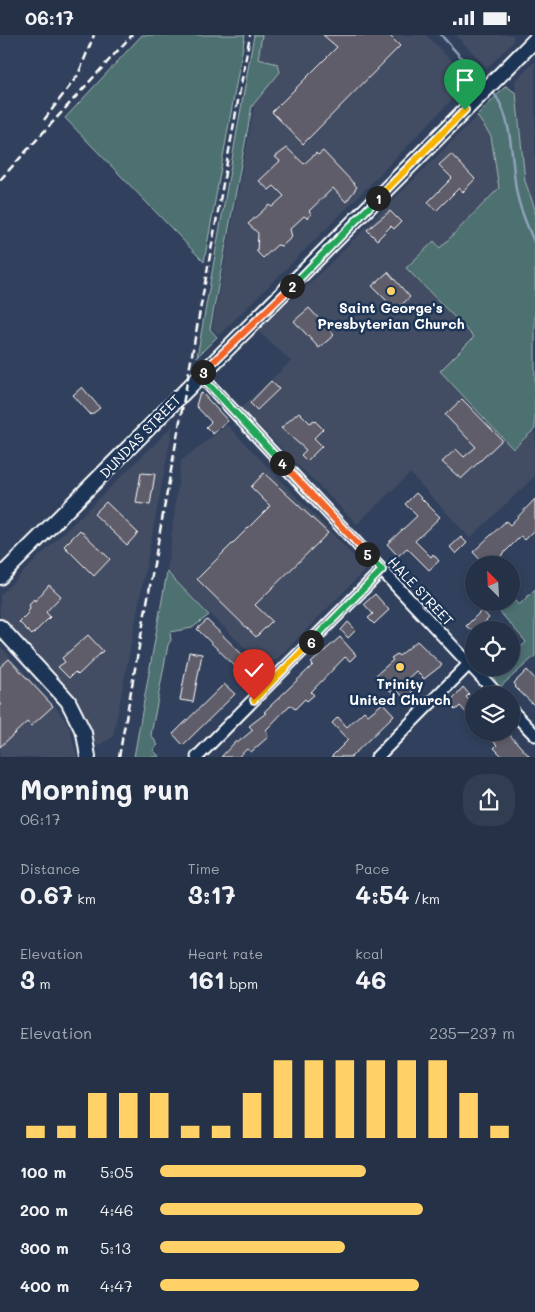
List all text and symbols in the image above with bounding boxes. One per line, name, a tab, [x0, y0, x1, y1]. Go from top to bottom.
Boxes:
text: 06:17	[25, 5, 74, 30]
pin	[444, 59, 486, 110]
icon: arrive	[451, 66, 479, 94]
pin: 1	[366, 185, 390, 211]
text: 1	[375, 189, 382, 208]
pin: 2	[280, 273, 304, 299]
text: 2	[289, 277, 296, 296]
marker: Saint George's Presbyterian Church	[385, 285, 397, 297]
place label: Saint George's Presbyterian Church	[317, 298, 465, 333]
pin: 3	[190, 359, 216, 385]
text: 3	[199, 363, 208, 382]
street label: DUNDAS STREET	[95, 390, 185, 482]
pin: 4	[270, 451, 294, 475]
text: 4	[278, 454, 287, 473]
pin: 5	[354, 541, 380, 567]
text: 5	[363, 545, 372, 564]
street label: HALE STREET	[384, 552, 458, 630]
north arrow	[465, 556, 520, 611]
map controls	[465, 556, 520, 741]
button: locate	[465, 621, 520, 676]
pin: 6	[298, 629, 324, 655]
text: 6	[307, 633, 316, 652]
pin	[233, 649, 275, 700]
icon: check	[240, 656, 268, 684]
marker: Trinity United Church	[394, 661, 406, 673]
place label: Trinity United Church	[349, 674, 451, 709]
button: layers	[465, 686, 520, 741]
text: Morning run	[20, 771, 189, 807]
button: share	[463, 774, 515, 826]
text: 06:17	[20, 808, 61, 829]
text: Distance	[20, 859, 80, 878]
text: Time	[188, 859, 220, 878]
text: Pace	[355, 859, 390, 878]
text: 0.67	[20, 878, 73, 910]
text: 3:17	[188, 878, 236, 910]
text: 4:54	[355, 878, 410, 910]
text: km	[73, 889, 96, 908]
text: /km	[410, 889, 440, 908]
text: Elevation	[20, 944, 83, 963]
text: Heart rate	[188, 944, 263, 963]
text: kcal	[355, 944, 383, 963]
text: 3	[20, 963, 35, 995]
text: 161	[188, 963, 225, 995]
text: 46	[355, 963, 386, 995]
text: m	[35, 974, 51, 993]
text: bpm	[225, 974, 258, 993]
text: Elevation	[20, 1022, 92, 1043]
text: 235–237 m	[429, 1022, 515, 1043]
text: 100 m	[20, 1161, 66, 1182]
text: 5:05	[100, 1161, 134, 1182]
text: 200 m	[20, 1199, 68, 1220]
text: 4:46	[100, 1199, 133, 1220]
text: 300 m	[20, 1237, 69, 1258]
text: 5:13	[100, 1237, 131, 1258]
text: 400 m	[20, 1275, 69, 1296]
text: 4:47	[100, 1275, 133, 1296]

